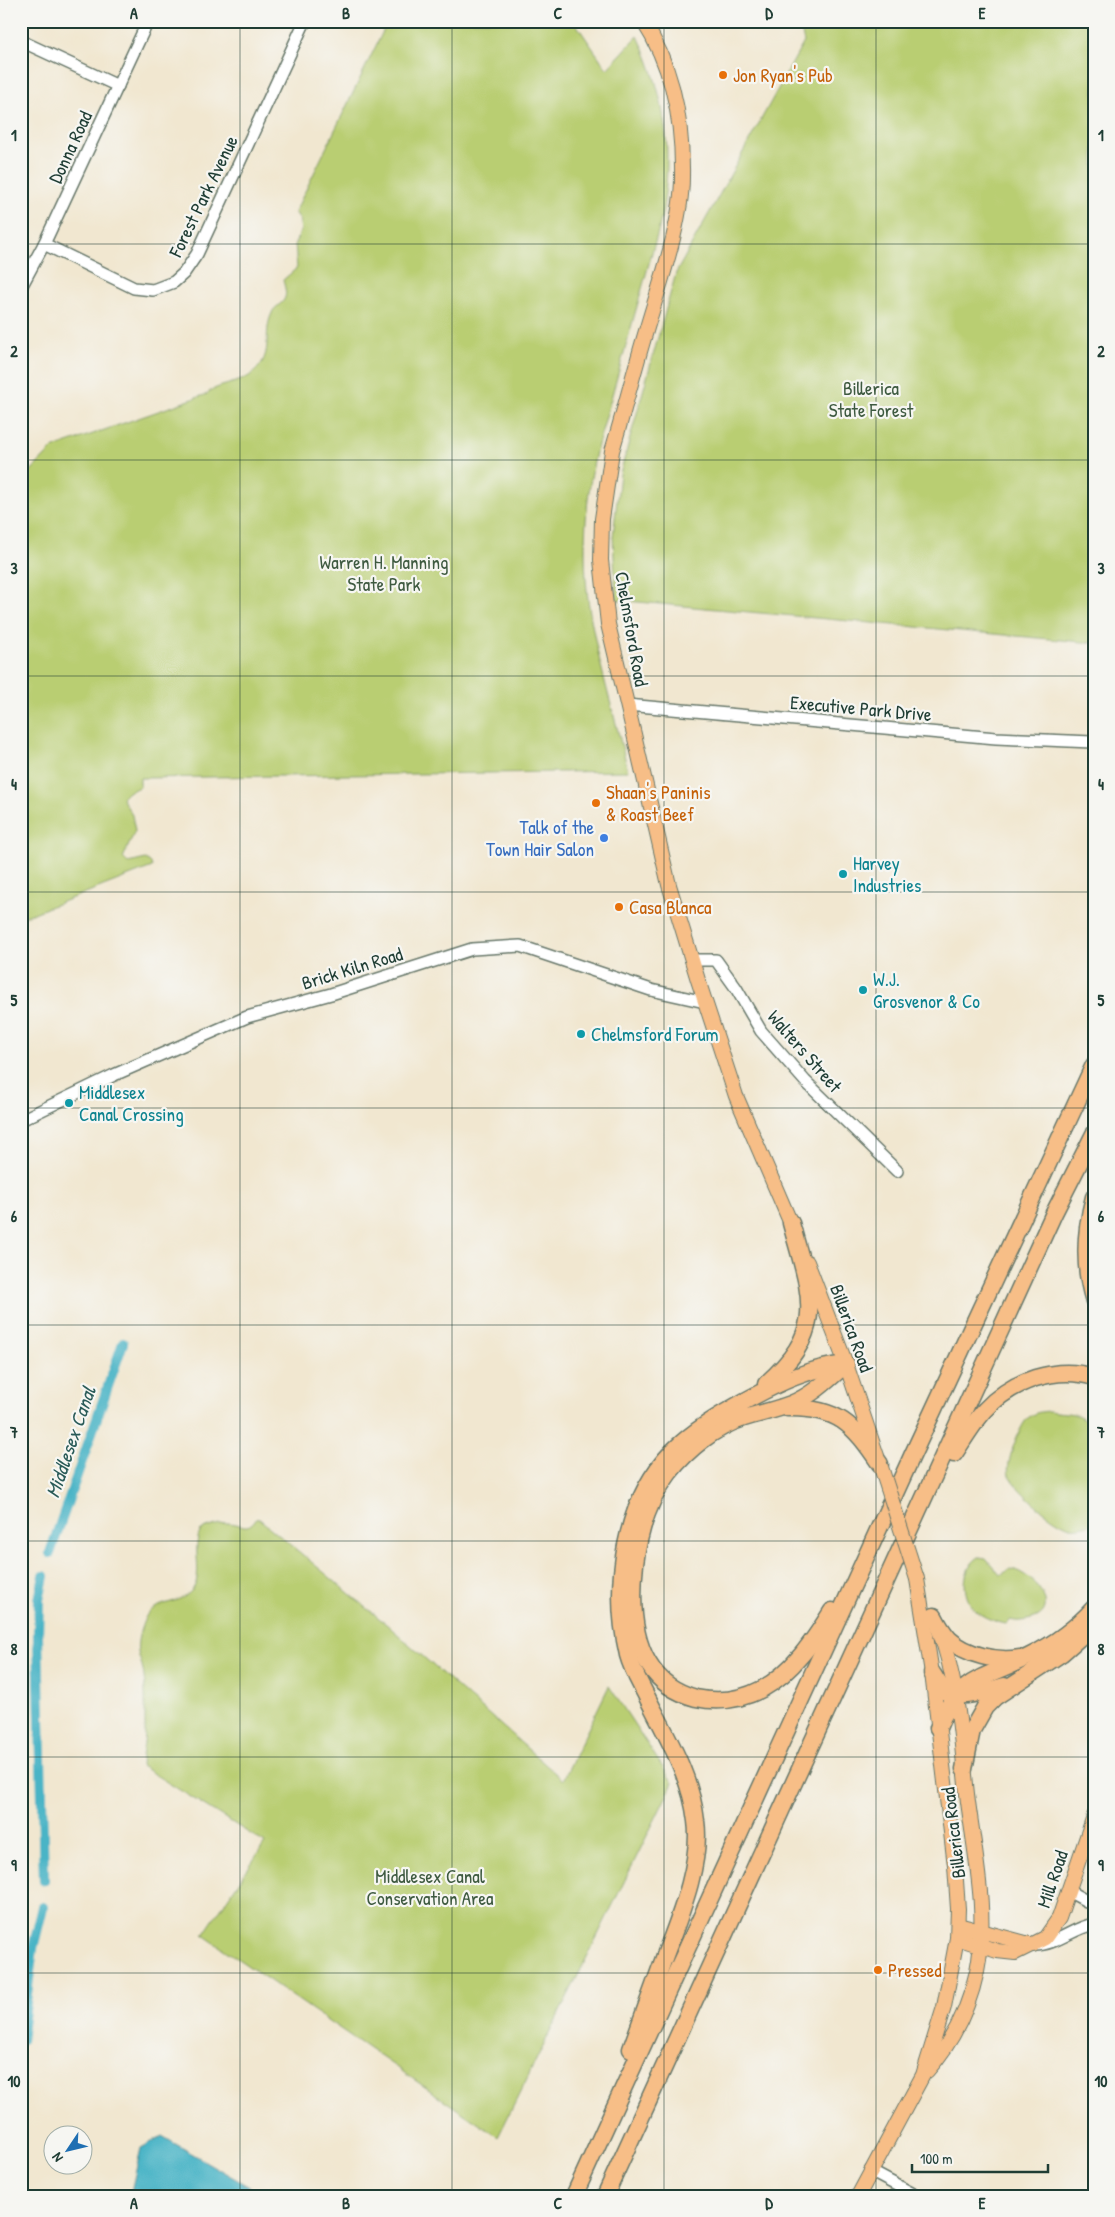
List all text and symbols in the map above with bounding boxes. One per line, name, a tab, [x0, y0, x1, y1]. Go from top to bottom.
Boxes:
text: A	[130, 2, 138, 24]
text: B	[342, 2, 350, 24]
text: C	[554, 2, 563, 24]
text: D	[765, 2, 773, 24]
text: E	[978, 2, 986, 24]
place label: Jon Ryan's Pub	[733, 62, 833, 88]
marker: Jon Ryan's Pub	[717, 69, 729, 81]
street label: Donna Road	[42, 106, 98, 187]
text: 1	[11, 124, 17, 146]
text: 1	[1098, 124, 1104, 146]
street label: Forest Park Avenue	[162, 130, 244, 262]
text: 2	[10, 340, 18, 362]
text: 2	[1097, 340, 1105, 362]
park label: Billerica State Forest	[829, 375, 914, 423]
park label: Warren H. Manning State Park	[320, 549, 448, 597]
text: 3	[10, 557, 18, 579]
text: 3	[1097, 557, 1105, 579]
street label: Chelmsford Road	[609, 570, 655, 689]
street label: Executive Park Drive	[789, 689, 933, 727]
text: 4	[11, 773, 17, 795]
text: 4	[1098, 773, 1104, 795]
place label: Shaan's Paninis & Roast Beef	[606, 779, 711, 827]
marker: Shaan's Paninis & Roast Beef	[590, 797, 602, 809]
place label: Talk of the Town Hair Salon	[486, 814, 594, 862]
marker: Talk of the Town Hair Salon	[598, 832, 610, 844]
place label: Harvey Industries	[853, 850, 921, 898]
marker: Harvey Industries	[837, 868, 849, 880]
place label: Casa Blanca	[629, 894, 712, 920]
marker: Casa Blanca	[613, 901, 625, 913]
street label: Brick Kiln Road	[298, 940, 406, 996]
place label: W.J. Grosvenor & Co	[873, 966, 980, 1014]
marker: W.J. Grosvenor & Co	[857, 984, 869, 996]
text: 5	[11, 989, 18, 1011]
text: 5	[1098, 989, 1105, 1011]
street label: Walters Street	[762, 1004, 848, 1098]
place label: Chelmsford Forum	[591, 1021, 719, 1047]
marker: Chelmsford Forum	[575, 1028, 587, 1040]
place label: Middlesex Canal Crossing	[79, 1079, 184, 1127]
marker: Middlesex Canal Crossing	[63, 1097, 75, 1109]
text: 6	[11, 1205, 18, 1227]
text: 6	[1098, 1205, 1105, 1227]
street label: Billerica Road	[824, 1281, 880, 1376]
water label: Middlesex Canal	[38, 1381, 102, 1501]
text: 7	[9, 1421, 18, 1443]
text: 7	[1096, 1421, 1105, 1443]
text: 8	[11, 1638, 18, 1660]
text: 8	[1098, 1638, 1105, 1660]
street label: Billerica Road	[934, 1785, 971, 1880]
street label: Mill Road	[1030, 1846, 1074, 1911]
text: 9	[11, 1854, 17, 1876]
text: 9	[1098, 1854, 1104, 1876]
park label: Middlesex Canal Conservation Area	[367, 1863, 494, 1911]
place label: Pressed	[888, 1957, 942, 1983]
marker: Pressed	[872, 1964, 884, 1976]
text: 10	[8, 2070, 20, 2092]
text: 10	[1095, 2070, 1107, 2092]
north arrow	[42, 2124, 92, 2174]
scale bar	[912, 2142, 1049, 2174]
text: 100 m	[920, 2148, 953, 2169]
text: N	[47, 2149, 67, 2166]
text: A	[130, 2192, 138, 2214]
text: B	[342, 2192, 350, 2214]
text: C	[554, 2192, 563, 2214]
text: D	[765, 2192, 773, 2214]
text: E	[978, 2192, 986, 2214]

